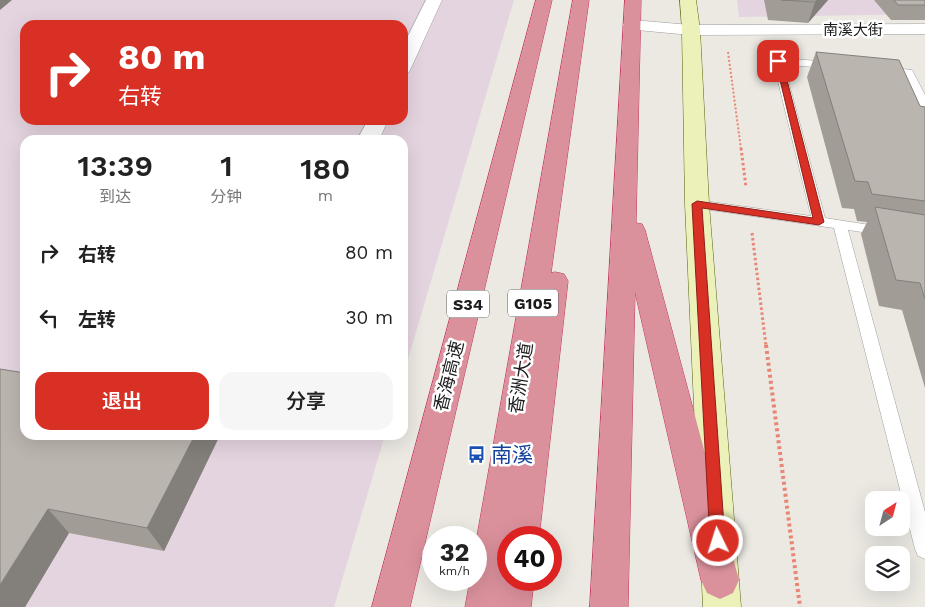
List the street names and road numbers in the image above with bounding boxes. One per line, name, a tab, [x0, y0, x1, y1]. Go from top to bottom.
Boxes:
street label: 南溪大街	[823, 21, 883, 39]
road number: S34	[447, 290, 489, 318]
road number: G105	[508, 290, 558, 316]
street label: 香海高速	[430, 338, 467, 413]
street label: 香洲大道	[505, 341, 537, 415]

